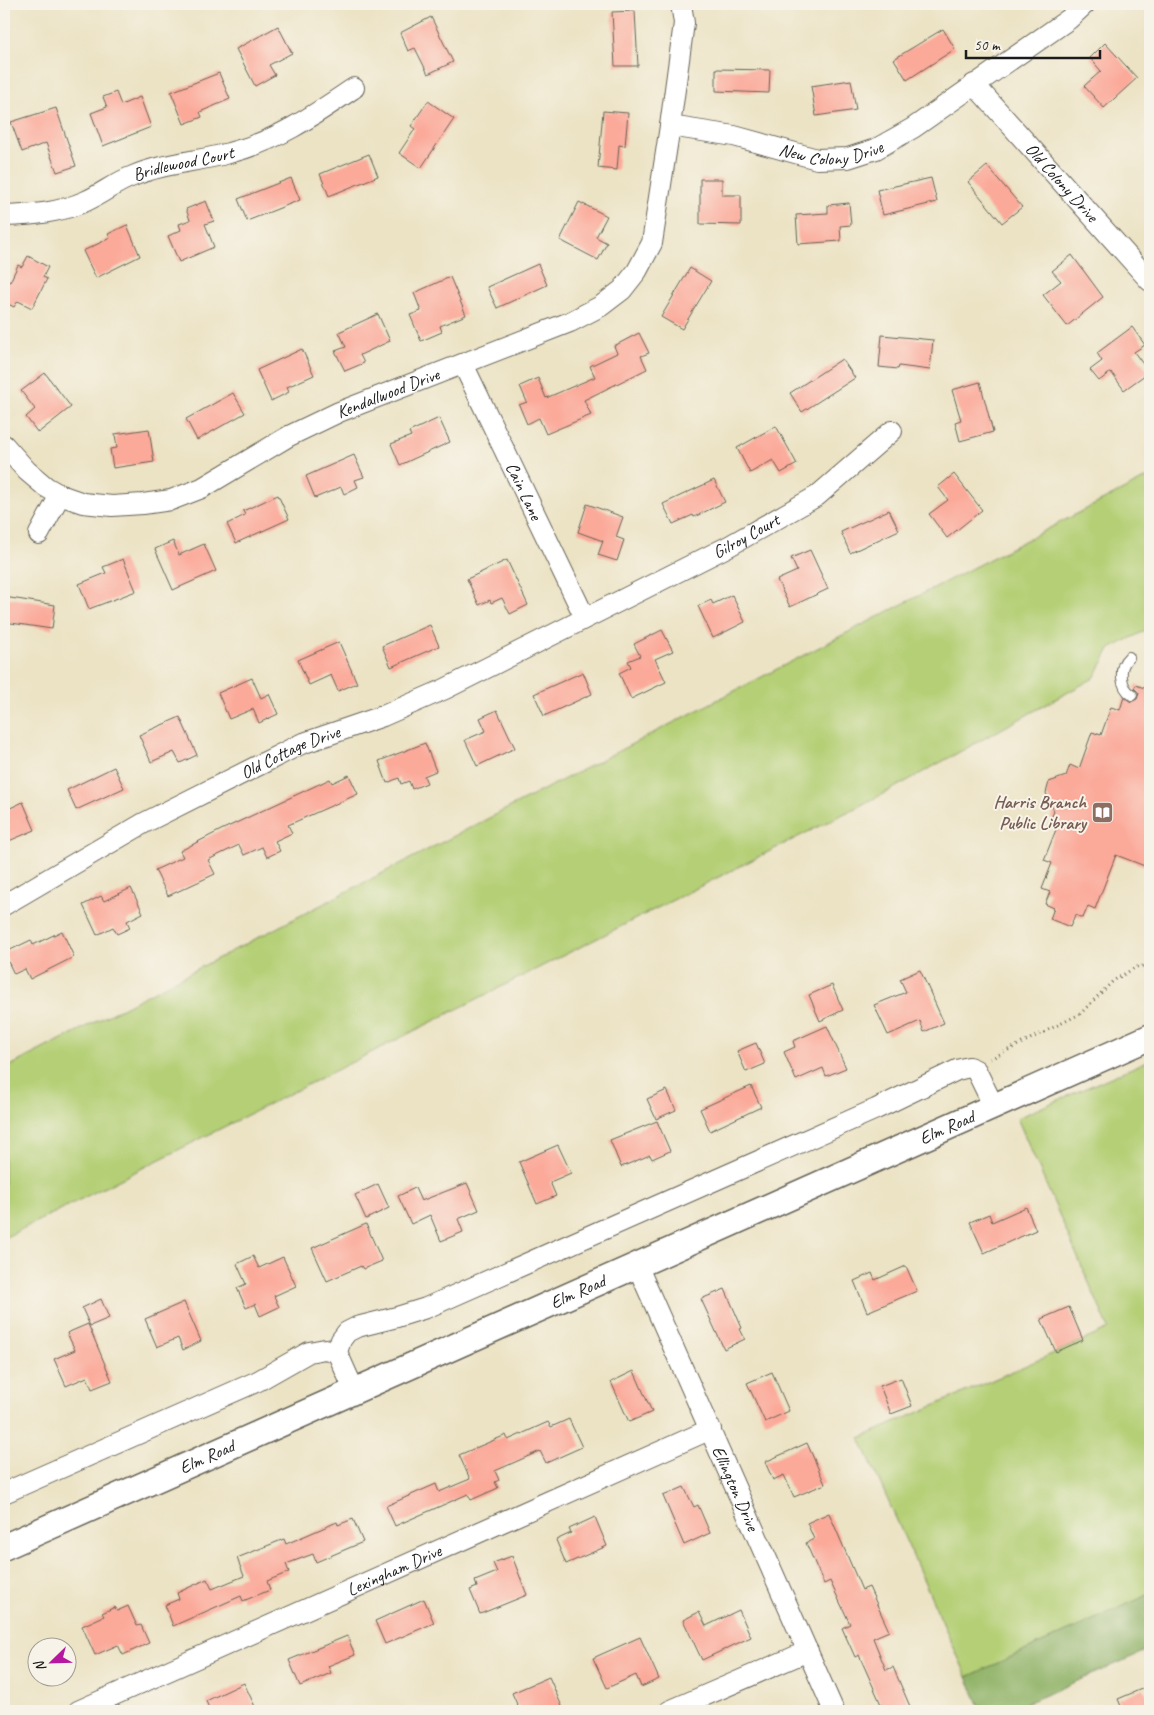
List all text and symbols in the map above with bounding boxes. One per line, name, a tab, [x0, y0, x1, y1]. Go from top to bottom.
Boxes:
scale bar	[966, 28, 1100, 60]
text: 50 m	[974, 36, 1001, 55]
street label: New Colony Drive	[777, 136, 888, 170]
street label: Old Colony Drive	[1021, 138, 1104, 227]
street label: Bridlewood Court	[129, 141, 238, 186]
street label: Kendallwood Drive	[333, 363, 443, 423]
street label: Cain Lane	[501, 459, 548, 524]
street label: Gilroy Court	[709, 508, 785, 563]
street label: Old Cottage Drive	[237, 720, 344, 784]
place label: Harris Branch Public Library	[993, 791, 1088, 834]
library icon: Harris Branch Public Library	[1090, 800, 1114, 824]
street label: Elm Road	[916, 1104, 981, 1149]
street label: Elm Road	[547, 1269, 611, 1314]
street label: Elm Road	[176, 1434, 241, 1479]
street label: Ellington Drive	[707, 1442, 764, 1535]
street label: Lexingham Drive	[343, 1539, 446, 1601]
north arrow	[28, 1638, 78, 1688]
text: N	[30, 1657, 50, 1674]

